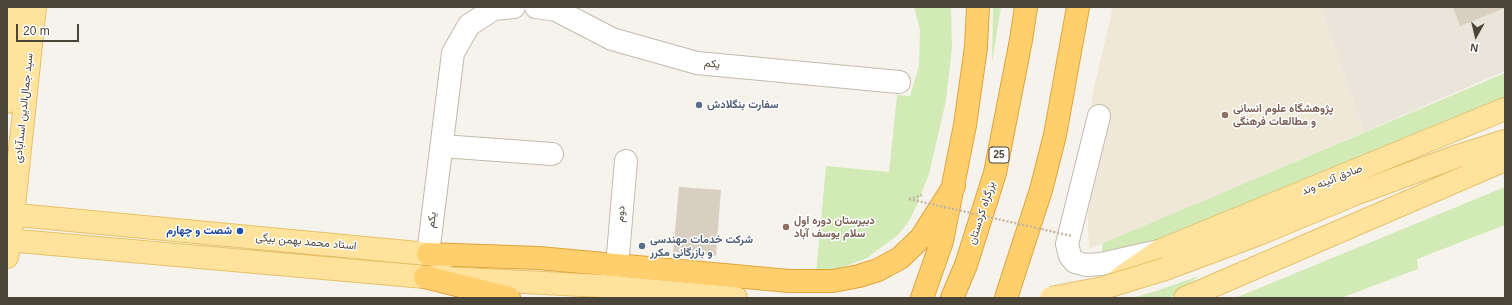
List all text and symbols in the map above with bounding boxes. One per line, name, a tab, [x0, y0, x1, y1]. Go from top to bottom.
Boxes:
scale bar	[18, 16, 81, 42]
north arrow	[1456, 16, 1496, 56]
text: 20 m	[23, 24, 50, 38]
text: N	[1470, 41, 1479, 54]
street label: سید جمال‌الدین اسدآبادی	[12, 52, 36, 164]
street label: یکم	[703, 57, 721, 71]
place label: سفارت بنگلادش	[707, 98, 778, 112]
marker: سفارت بنگلادش	[694, 100, 704, 110]
place label: پژوهشگاه علوم انسانی و مطالعات فرهنگی	[1233, 102, 1333, 128]
marker: پژوهشگاه علوم انسانی و مطالعات فرهنگی	[1220, 110, 1230, 120]
road number: 25	[989, 147, 1009, 163]
street label: صادق آئینه وند	[1300, 162, 1364, 198]
street label: بزرگراه کردستان	[966, 180, 998, 246]
street label: دوم	[614, 205, 628, 223]
street label: یکم	[424, 211, 440, 229]
place label: دبیرستان دوره اول سلام یوسف آباد	[794, 214, 875, 240]
marker: دبیرستان دوره اول سلام یوسف آباد	[781, 222, 791, 232]
place label: شصت و چهارم	[166, 224, 232, 238]
marker: شصت و چهارم	[235, 226, 245, 236]
street label: استاد محمد بهمن بیگی	[255, 231, 357, 253]
place label: شرکت خدمات مهندسی و بازرگانی مکرر	[650, 233, 753, 259]
marker: شرکت خدمات مهندسی و بازرگانی مکرر	[637, 241, 647, 251]

